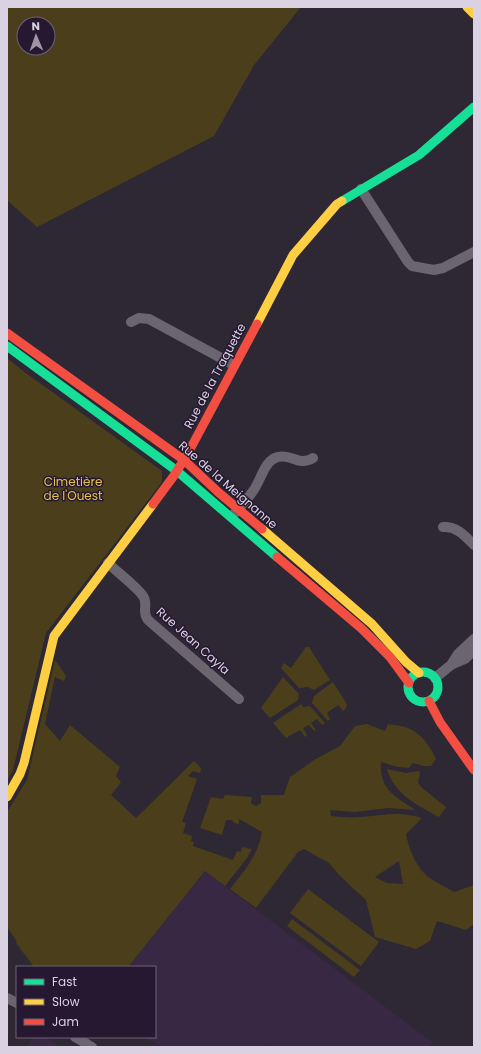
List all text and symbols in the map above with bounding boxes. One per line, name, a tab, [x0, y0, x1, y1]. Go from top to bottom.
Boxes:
north arrow	[16, 16, 56, 56]
text: N	[31, 18, 40, 34]
street label: Rue de la Traquette	[180, 320, 250, 431]
street label: Rue de la Meignanne	[175, 437, 281, 532]
park label: Cimetière de l'Ouest	[44, 473, 102, 504]
street label: Rue Jean Cayla	[153, 603, 234, 678]
legend	[16, 966, 156, 1038]
text: Fast	[52, 973, 77, 990]
text: Slow	[52, 993, 80, 1010]
text: Jam	[52, 1013, 79, 1030]

